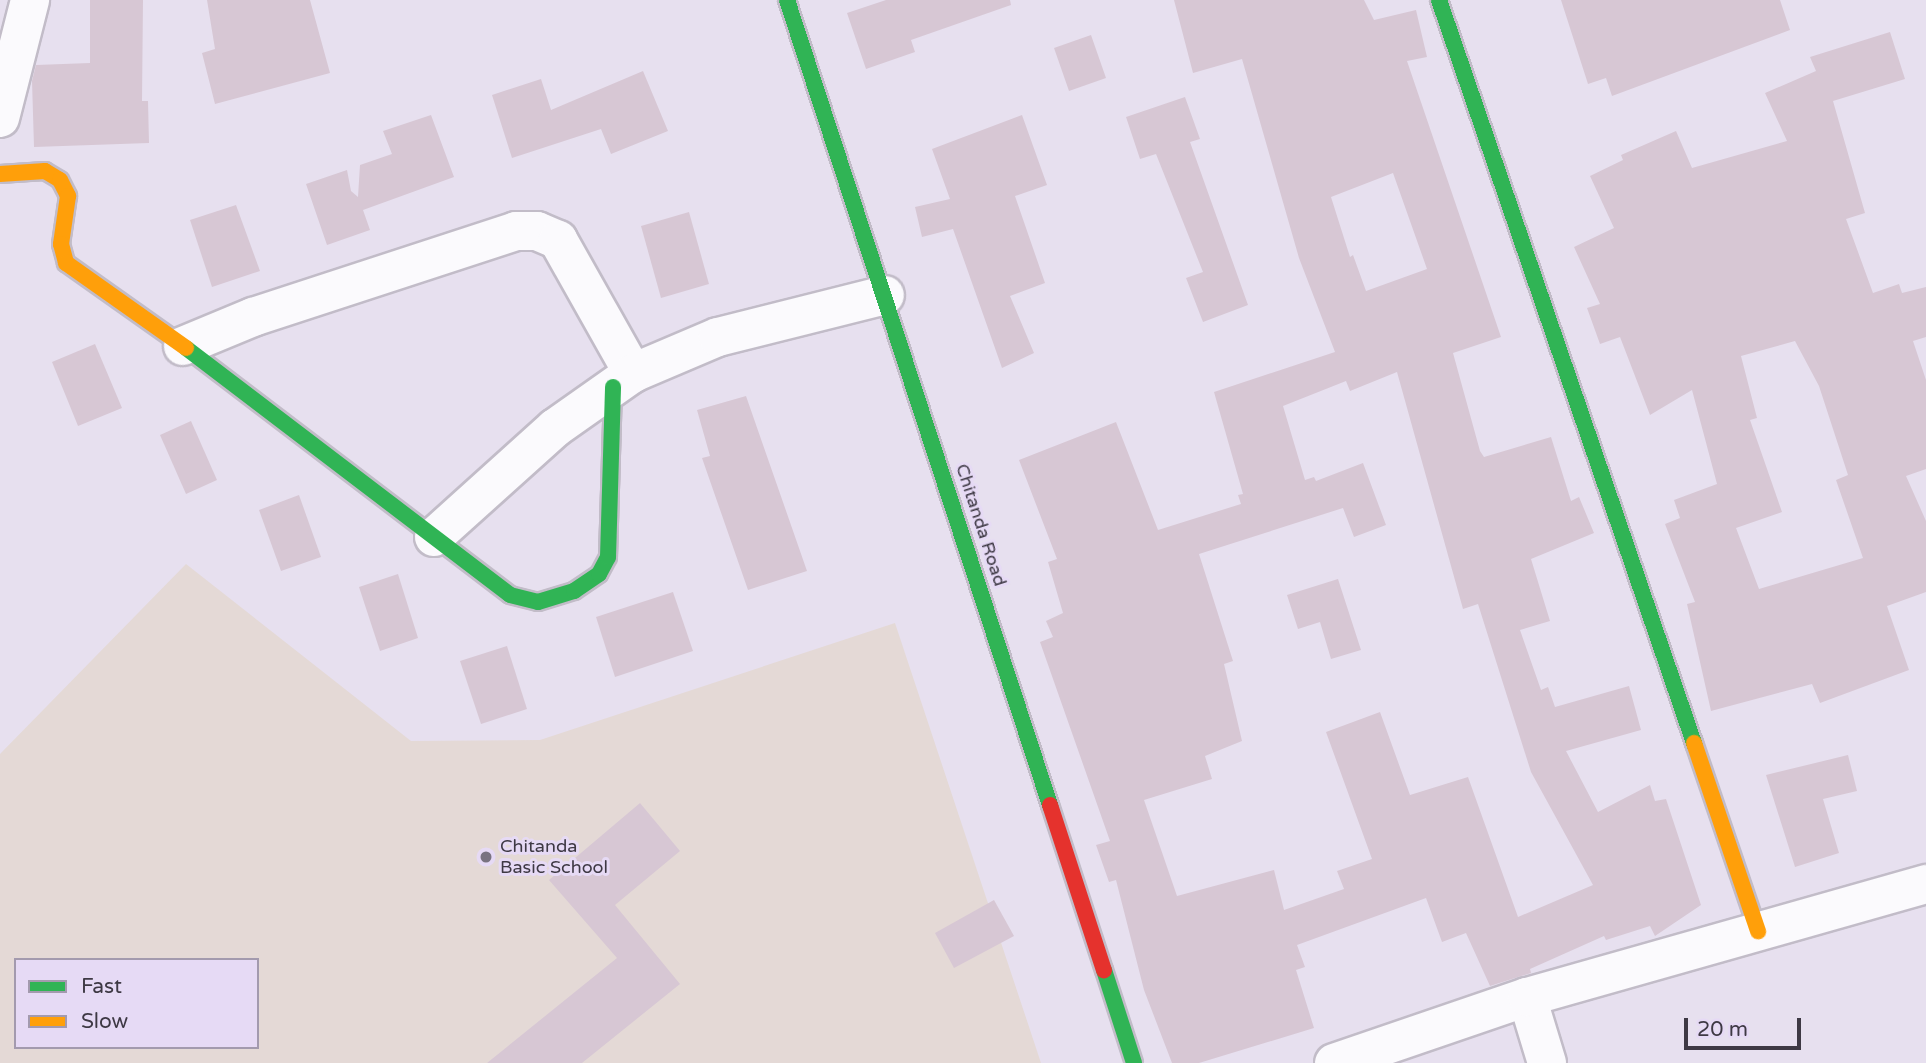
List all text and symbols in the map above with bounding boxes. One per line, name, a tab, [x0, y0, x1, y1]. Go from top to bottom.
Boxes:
street label: Chitanda Road	[951, 461, 1011, 589]
place label: Chitanda Basic School	[500, 836, 608, 878]
marker: Chitanda Basic School	[478, 849, 494, 865]
legend	[14, 958, 259, 1049]
text: Fast	[81, 974, 122, 999]
scale bar	[1688, 1004, 1805, 1048]
text: Slow	[81, 1009, 128, 1034]
text: 20 m	[1697, 1017, 1748, 1042]

